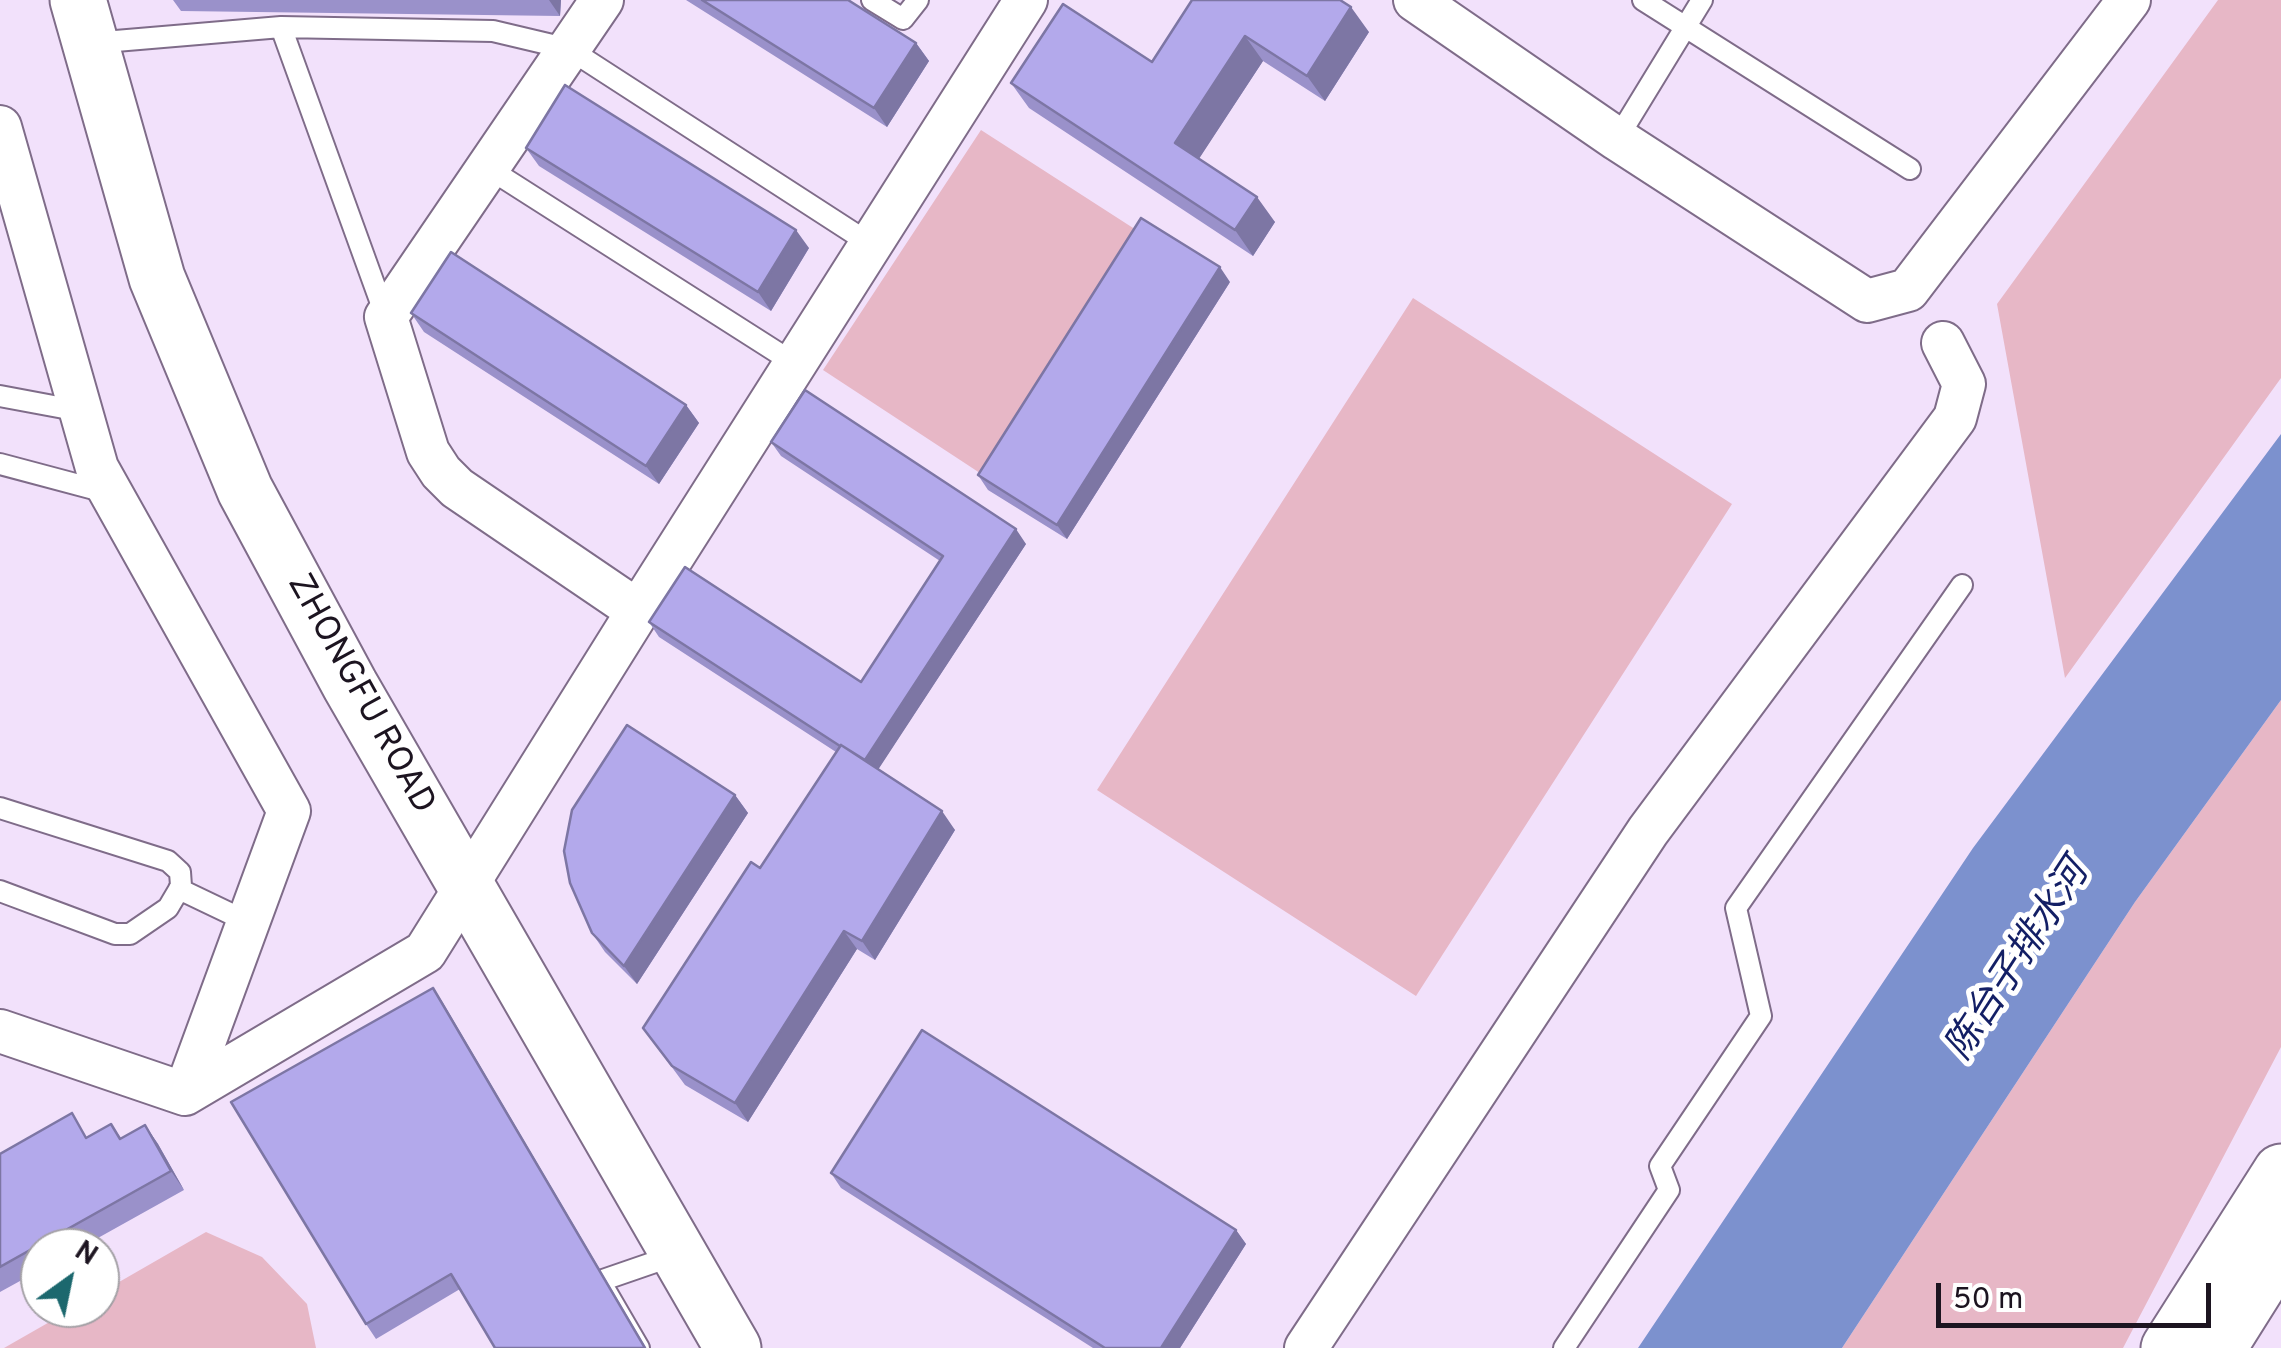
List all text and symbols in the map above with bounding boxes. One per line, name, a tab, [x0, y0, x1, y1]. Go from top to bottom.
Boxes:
street label: ZHONGFU ROAD	[276, 568, 442, 822]
water label: 陈台子排水河	[1939, 854, 2101, 1070]
north arrow	[20, 1228, 120, 1328]
text: N	[67, 1234, 103, 1275]
scale bar	[1941, 1263, 2216, 1325]
text: 50 m	[1953, 1282, 2023, 1319]

